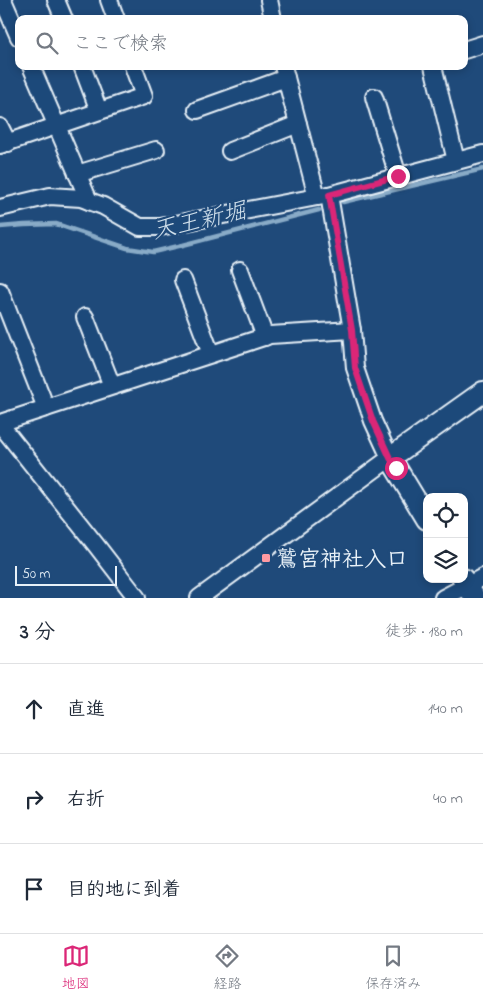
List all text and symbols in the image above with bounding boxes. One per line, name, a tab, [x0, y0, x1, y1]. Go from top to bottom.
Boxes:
search box	[15, 15, 468, 70]
icon: search	[33, 29, 61, 57]
text: ここで検索	[73, 31, 168, 58]
route end	[387, 165, 410, 188]
water label: 天王新堀	[149, 194, 252, 250]
route start	[385, 457, 408, 480]
map controls	[423, 493, 468, 583]
button: locate	[423, 493, 468, 538]
button: layers	[423, 538, 468, 583]
place label: 鷲宮神社入口	[276, 545, 408, 577]
marker: 鷲宮神社入口	[260, 552, 272, 564]
scale bar	[15, 563, 118, 586]
text: 50 m	[22, 564, 50, 585]
text: 3 分	[20, 618, 55, 648]
text: 徒歩 · 180 m	[385, 620, 463, 644]
icon: ahead	[20, 695, 48, 723]
text: 直進	[67, 697, 105, 724]
text: 140 m	[428, 697, 463, 721]
icon: right	[20, 785, 48, 813]
text: 右折	[67, 787, 105, 814]
text: 40 m	[433, 787, 463, 811]
icon: arrive	[20, 875, 48, 903]
text: 目的地に到着	[67, 877, 181, 904]
tab: 地図	[62, 942, 90, 995]
tab: 経路	[213, 942, 241, 995]
tab: 保存済み	[365, 942, 421, 995]

